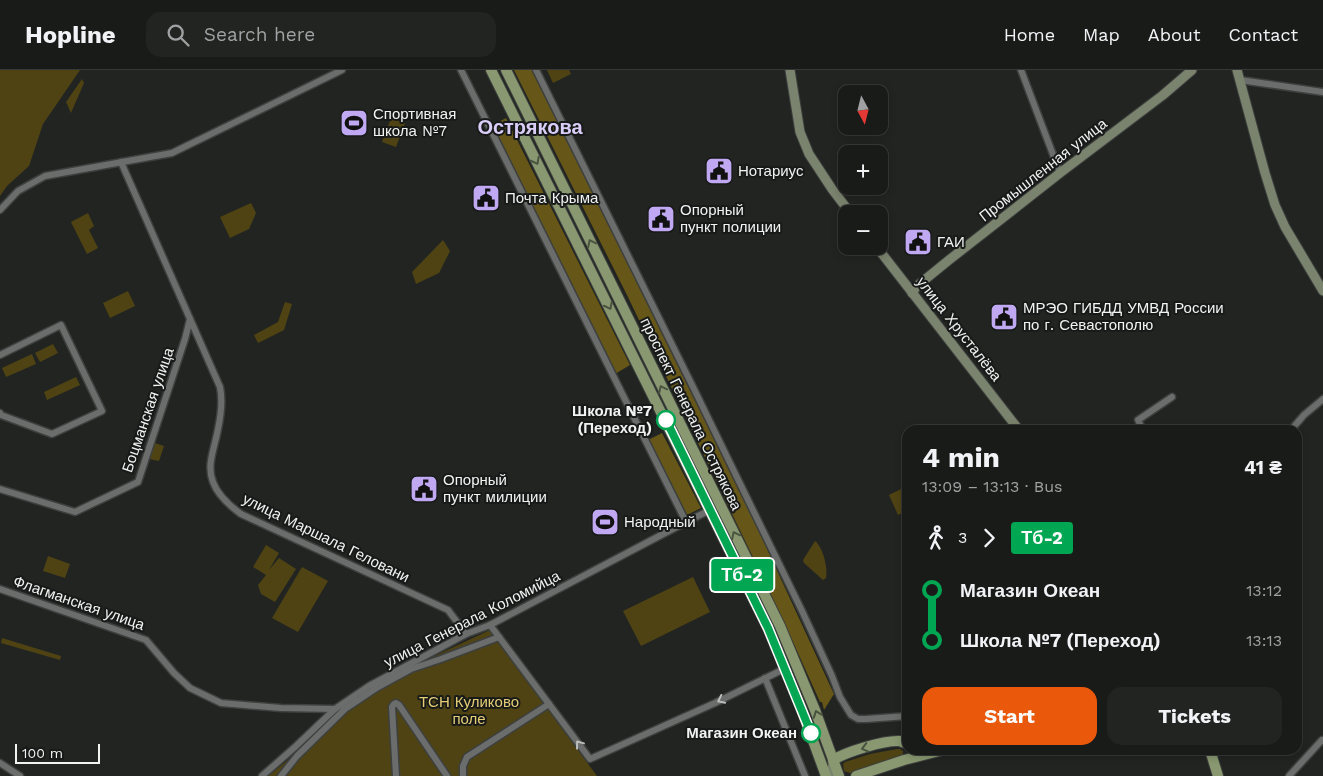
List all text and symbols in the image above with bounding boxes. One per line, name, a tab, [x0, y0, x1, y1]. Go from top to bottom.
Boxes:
search box	[146, 12, 496, 57]
text: Hopline	[25, 21, 116, 49]
icon: search	[164, 21, 192, 49]
text: Search here	[204, 23, 315, 46]
text: Home	[1004, 24, 1055, 45]
text: Map	[1083, 24, 1120, 45]
text: About	[1148, 24, 1200, 45]
text: Contact	[1228, 24, 1298, 45]
north arrow	[838, 85, 888, 135]
map controls	[838, 85, 888, 255]
place label: Спортивная школа №7	[373, 105, 456, 140]
sports icon: Спортивная школа №7	[339, 108, 369, 138]
street label: Промышленная улица	[976, 114, 1111, 225]
district label: Острякова	[477, 115, 583, 139]
button: +	[838, 145, 888, 195]
one-way arrow	[530, 156, 540, 165]
public building icon: Нотариус	[704, 156, 734, 186]
place label: Нотариус	[738, 162, 804, 180]
public building icon: Почта Крыма	[471, 183, 501, 213]
place label: Почта Крыма	[505, 189, 599, 207]
place label: Опорный пункт полиции	[680, 201, 781, 236]
public building icon: Опорный пункт полиции	[646, 204, 676, 234]
button: −	[838, 205, 888, 255]
public building icon: ГАИ	[903, 227, 933, 257]
place label: ГАИ	[937, 233, 965, 251]
one-way arrow	[587, 240, 597, 249]
street label: улица Хрусталёва	[913, 273, 1006, 385]
place label: МРЭО ГИБДД УМВД России по г. Севастополю	[1023, 299, 1224, 334]
one-way arrow	[603, 301, 613, 310]
public building icon: МРЭО ГИБДД УМВД России по г. Севастополю	[989, 302, 1019, 332]
street label: проспект Генерала Острякова	[636, 315, 746, 514]
street label: Боцманская улица	[118, 345, 178, 475]
one-way arrow	[659, 386, 669, 395]
place label: Школа №7 (Переход)	[572, 402, 652, 437]
marker: Школа №7 (Переход)	[656, 410, 676, 430]
text: 4 min	[922, 441, 1000, 474]
text: 41 ₴	[1244, 456, 1282, 479]
place label: Опорный пункт милиции	[443, 471, 547, 506]
public building icon: Опорный пункт милиции	[409, 474, 439, 504]
text: 13:09 – 13:13 · Bus	[922, 477, 1063, 496]
street label: улица Маршала Геловани	[240, 490, 412, 586]
sports icon: Народный	[590, 507, 620, 537]
place label: Народный	[624, 513, 696, 531]
icon: walk	[922, 524, 950, 552]
icon: forward	[975, 524, 1003, 552]
text: Тб-2	[1021, 527, 1063, 548]
text: 3	[958, 528, 967, 547]
one-way arrow	[730, 531, 741, 540]
line badge: Тб-2	[707, 559, 777, 591]
text: Тб-2	[721, 564, 763, 585]
street label: улица Генерала Коломийца	[381, 566, 564, 671]
street label: Флагманская улица	[11, 572, 148, 634]
text: Магазин Океан	[960, 579, 1100, 602]
text: 13:12	[1246, 581, 1282, 600]
text: Школа №7 (Переход)	[960, 629, 1161, 652]
text: 13:13	[1246, 631, 1282, 650]
button: Start	[922, 687, 1097, 745]
button: Tickets	[1107, 687, 1282, 745]
park label: ТСН Куликово поле	[419, 693, 519, 728]
one-way arrow	[718, 694, 727, 704]
one-way arrow	[813, 711, 823, 719]
marker: Магазин Океан	[801, 723, 821, 743]
place label: Магазин Океан	[686, 724, 797, 742]
scale bar	[15, 741, 100, 764]
one-way arrow	[576, 741, 585, 750]
one-way arrow	[862, 743, 870, 753]
text: 100 m	[22, 745, 63, 761]

